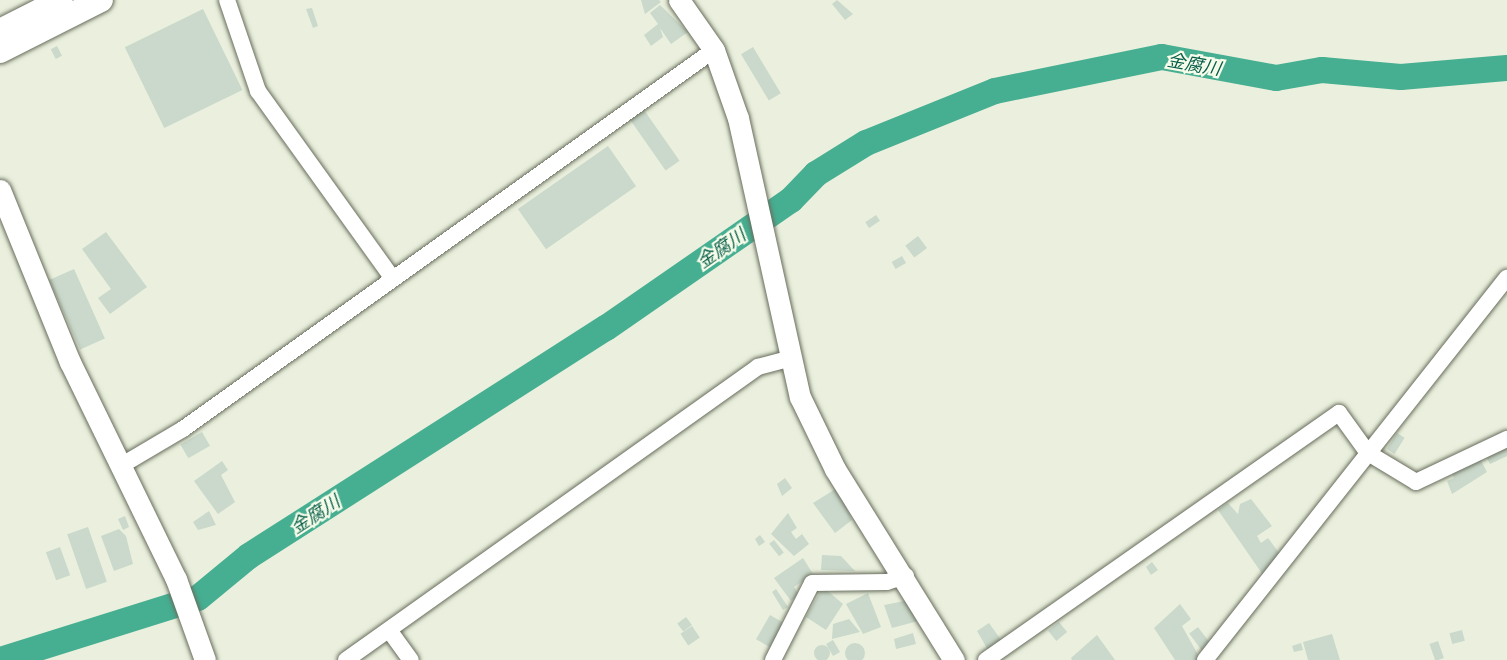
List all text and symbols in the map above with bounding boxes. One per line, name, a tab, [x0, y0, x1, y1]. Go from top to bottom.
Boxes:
water label: 金腐川	[1166, 49, 1222, 79]
water label: 金腐川	[693, 224, 749, 272]
water label: 金腐川	[286, 490, 344, 538]

